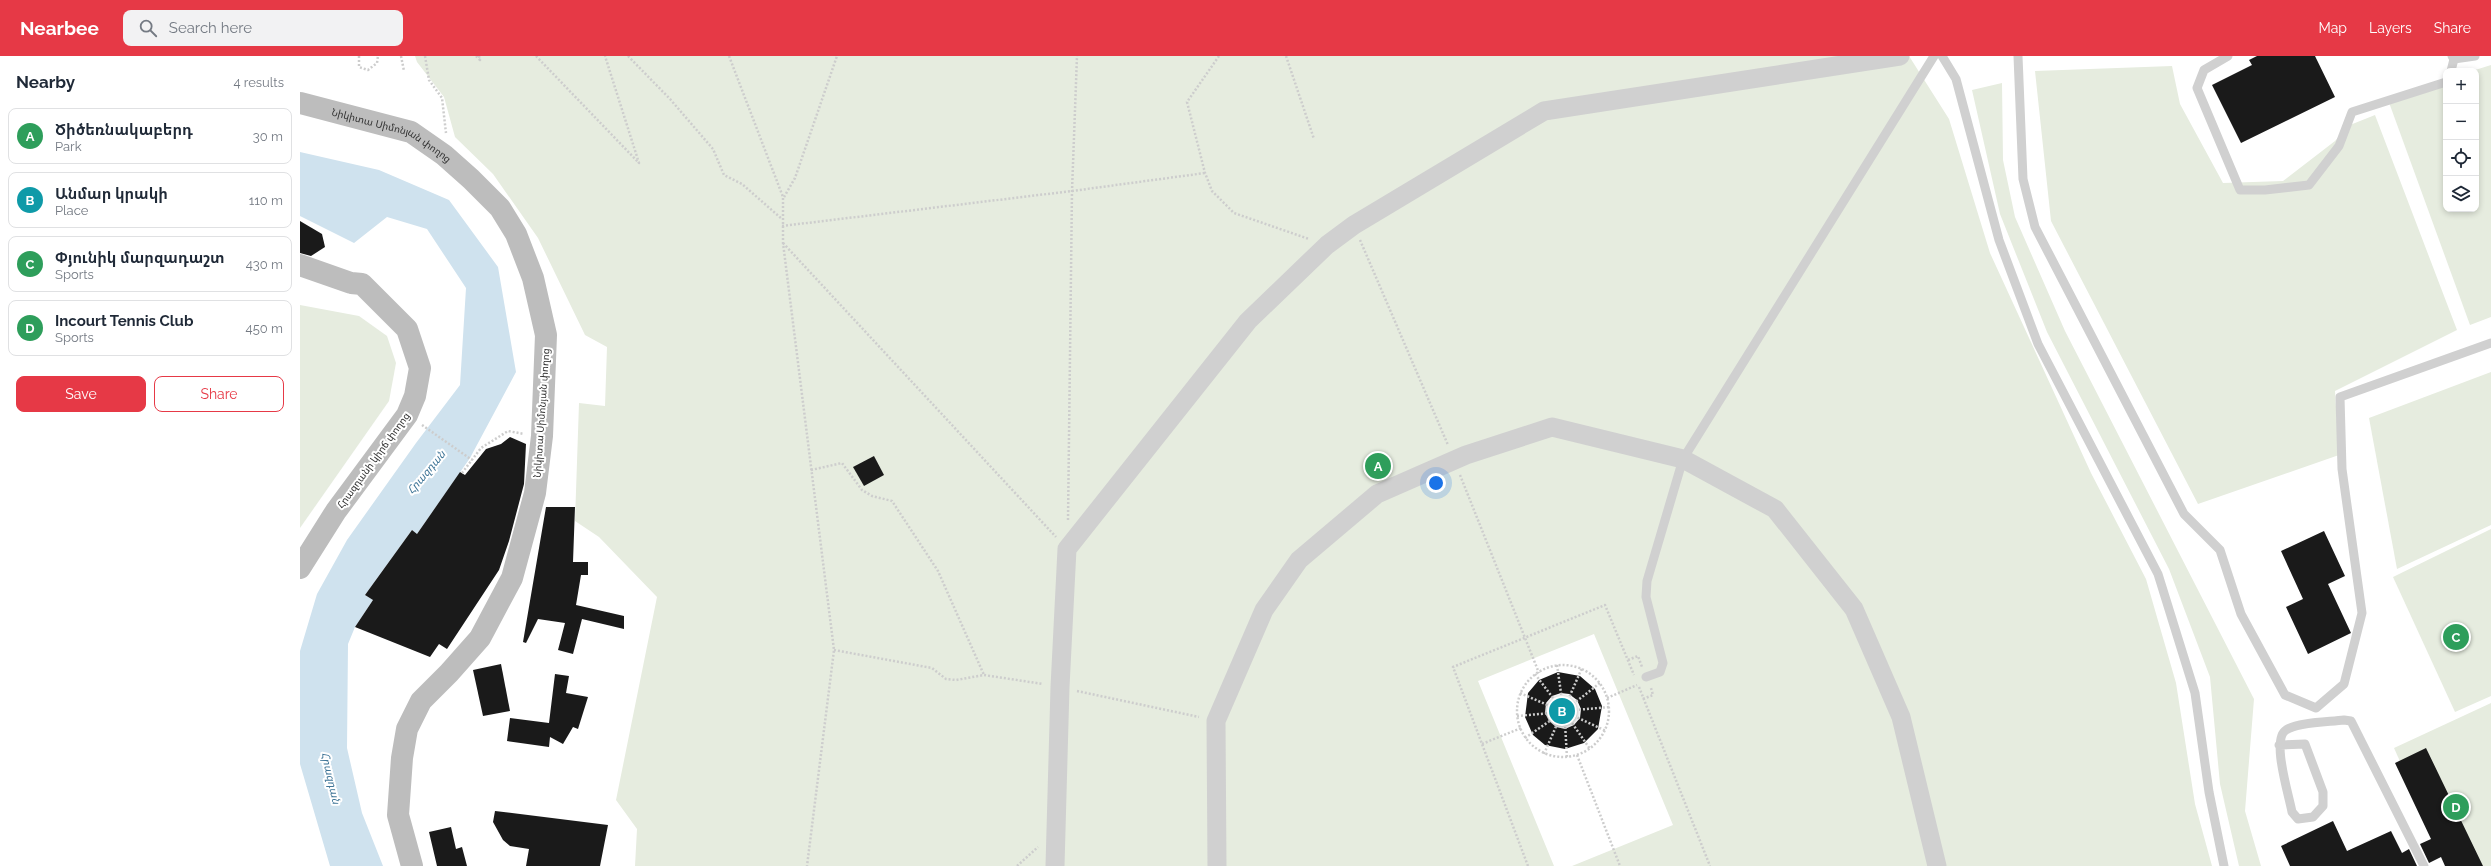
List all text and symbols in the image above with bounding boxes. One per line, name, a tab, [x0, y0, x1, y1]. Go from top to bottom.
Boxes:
search box	[123, 10, 403, 46]
text: Nearbee	[20, 17, 99, 39]
icon: search	[137, 17, 159, 39]
text: Search here	[169, 19, 252, 37]
text: Map	[2319, 20, 2347, 36]
text: Layers	[2369, 20, 2412, 36]
text: Share	[2434, 20, 2471, 36]
map controls	[2443, 68, 2479, 212]
button: +	[2443, 68, 2479, 104]
text: Nearby	[16, 72, 75, 92]
text: 4 results	[233, 75, 284, 90]
button: −	[2443, 104, 2479, 140]
street label: Նիկիտա Սիմոնյան փողոց	[330, 107, 453, 165]
text: Ծիծեռնակաբերդ	[55, 121, 193, 139]
text: A	[26, 129, 34, 144]
text: 30 m	[253, 129, 283, 144]
text: Park	[55, 139, 82, 154]
button: locate	[2443, 140, 2479, 176]
button: layers	[2443, 176, 2479, 212]
text: Անմար կրակի	[55, 185, 168, 203]
text: B	[26, 193, 34, 208]
text: 110 m	[249, 193, 283, 208]
text: Place	[55, 203, 88, 218]
text: Փյունիկ մարզադաշտ	[55, 249, 225, 267]
text: C	[26, 257, 34, 272]
text: 430 m	[246, 257, 283, 272]
text: Sports	[55, 267, 94, 282]
text: Incourt Tennis Club	[55, 312, 193, 330]
text: D	[25, 321, 35, 336]
text: 450 m	[246, 321, 283, 336]
text: Sports	[55, 330, 94, 345]
street label: Նիկիտա Սիմոնյան փողոց	[531, 348, 552, 478]
button: Save	[16, 376, 146, 412]
button: Share	[154, 376, 284, 412]
street label: Հրազդանի կիրճ փողոց	[335, 410, 412, 510]
water label: Հրազդան	[404, 448, 449, 497]
pin: A	[1365, 451, 1391, 481]
your location	[1426, 473, 1446, 493]
pin: C	[2443, 622, 2469, 652]
pin: B	[1549, 696, 1575, 726]
water label: Հրազդան	[318, 751, 343, 806]
pin: D	[2443, 792, 2469, 822]

